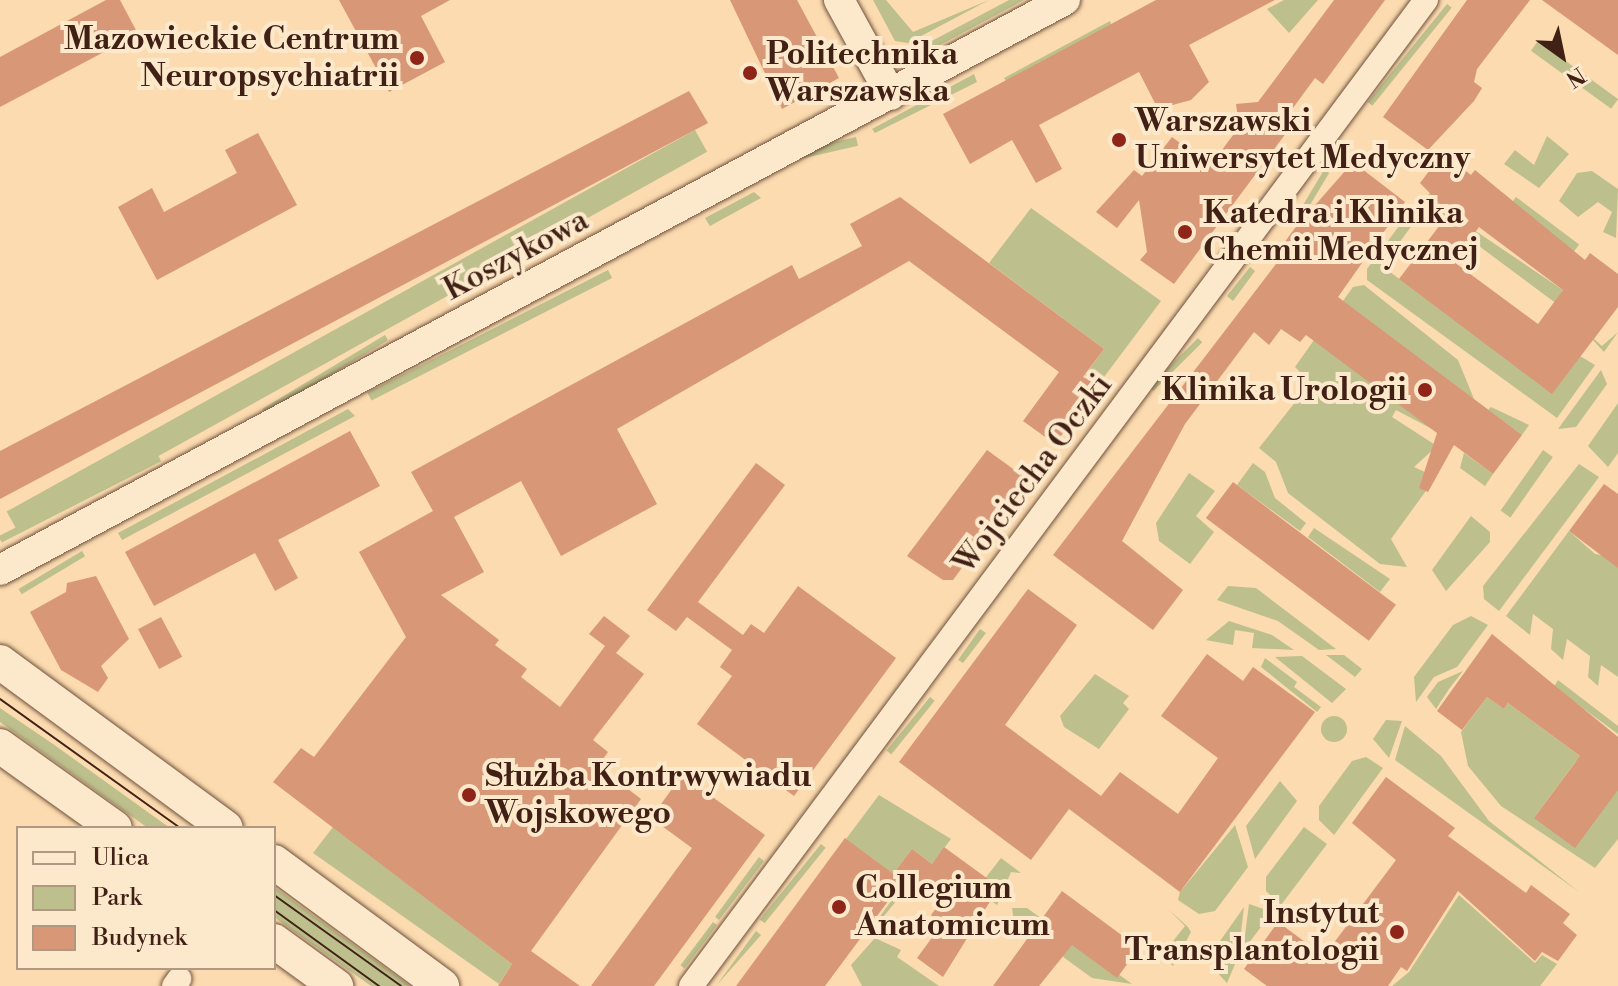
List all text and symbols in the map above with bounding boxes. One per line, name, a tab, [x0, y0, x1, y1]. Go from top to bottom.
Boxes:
north arrow	[1522, 16, 1602, 96]
place label: Mazowieckie Centrum Neuropsychiatrii	[64, 21, 399, 96]
place label: Politechnika Warszawska	[766, 36, 958, 111]
marker: Mazowieckie Centrum Neuropsychiatrii	[406, 47, 428, 69]
text: N	[1561, 60, 1590, 93]
marker: Politechnika Warszawska	[741, 64, 759, 82]
place label: Warszawski Uniwersytet Medyczny	[1135, 103, 1470, 178]
marker: Warszawski Uniwersytet Medyczny	[1110, 131, 1128, 149]
place label: Katedra i Klinika Chemii Medycznej	[1203, 195, 1479, 270]
street label: Koszykowa	[437, 201, 595, 309]
marker: Katedra i Klinika Chemii Medycznej	[1174, 221, 1196, 243]
street label: Wojciecha Oczki	[945, 367, 1121, 581]
place label: Klinika Urologii	[1161, 371, 1407, 409]
marker: Klinika Urologii	[1414, 379, 1436, 401]
place label: Służba Kontrwywiadu Wojskowego	[485, 758, 811, 833]
marker: Służba Kontrwywiadu Wojskowego	[460, 786, 478, 804]
legend	[16, 826, 276, 970]
text: Ulica	[92, 843, 149, 873]
place label: Collegium Anatomicum	[855, 870, 1050, 945]
text: Park	[92, 883, 142, 913]
place label: Instytut Transplantologii	[1125, 895, 1379, 970]
marker: Collegium Anatomicum	[830, 898, 848, 916]
marker: Instytut Transplantologii	[1386, 921, 1408, 943]
text: Budynek	[92, 923, 187, 953]

